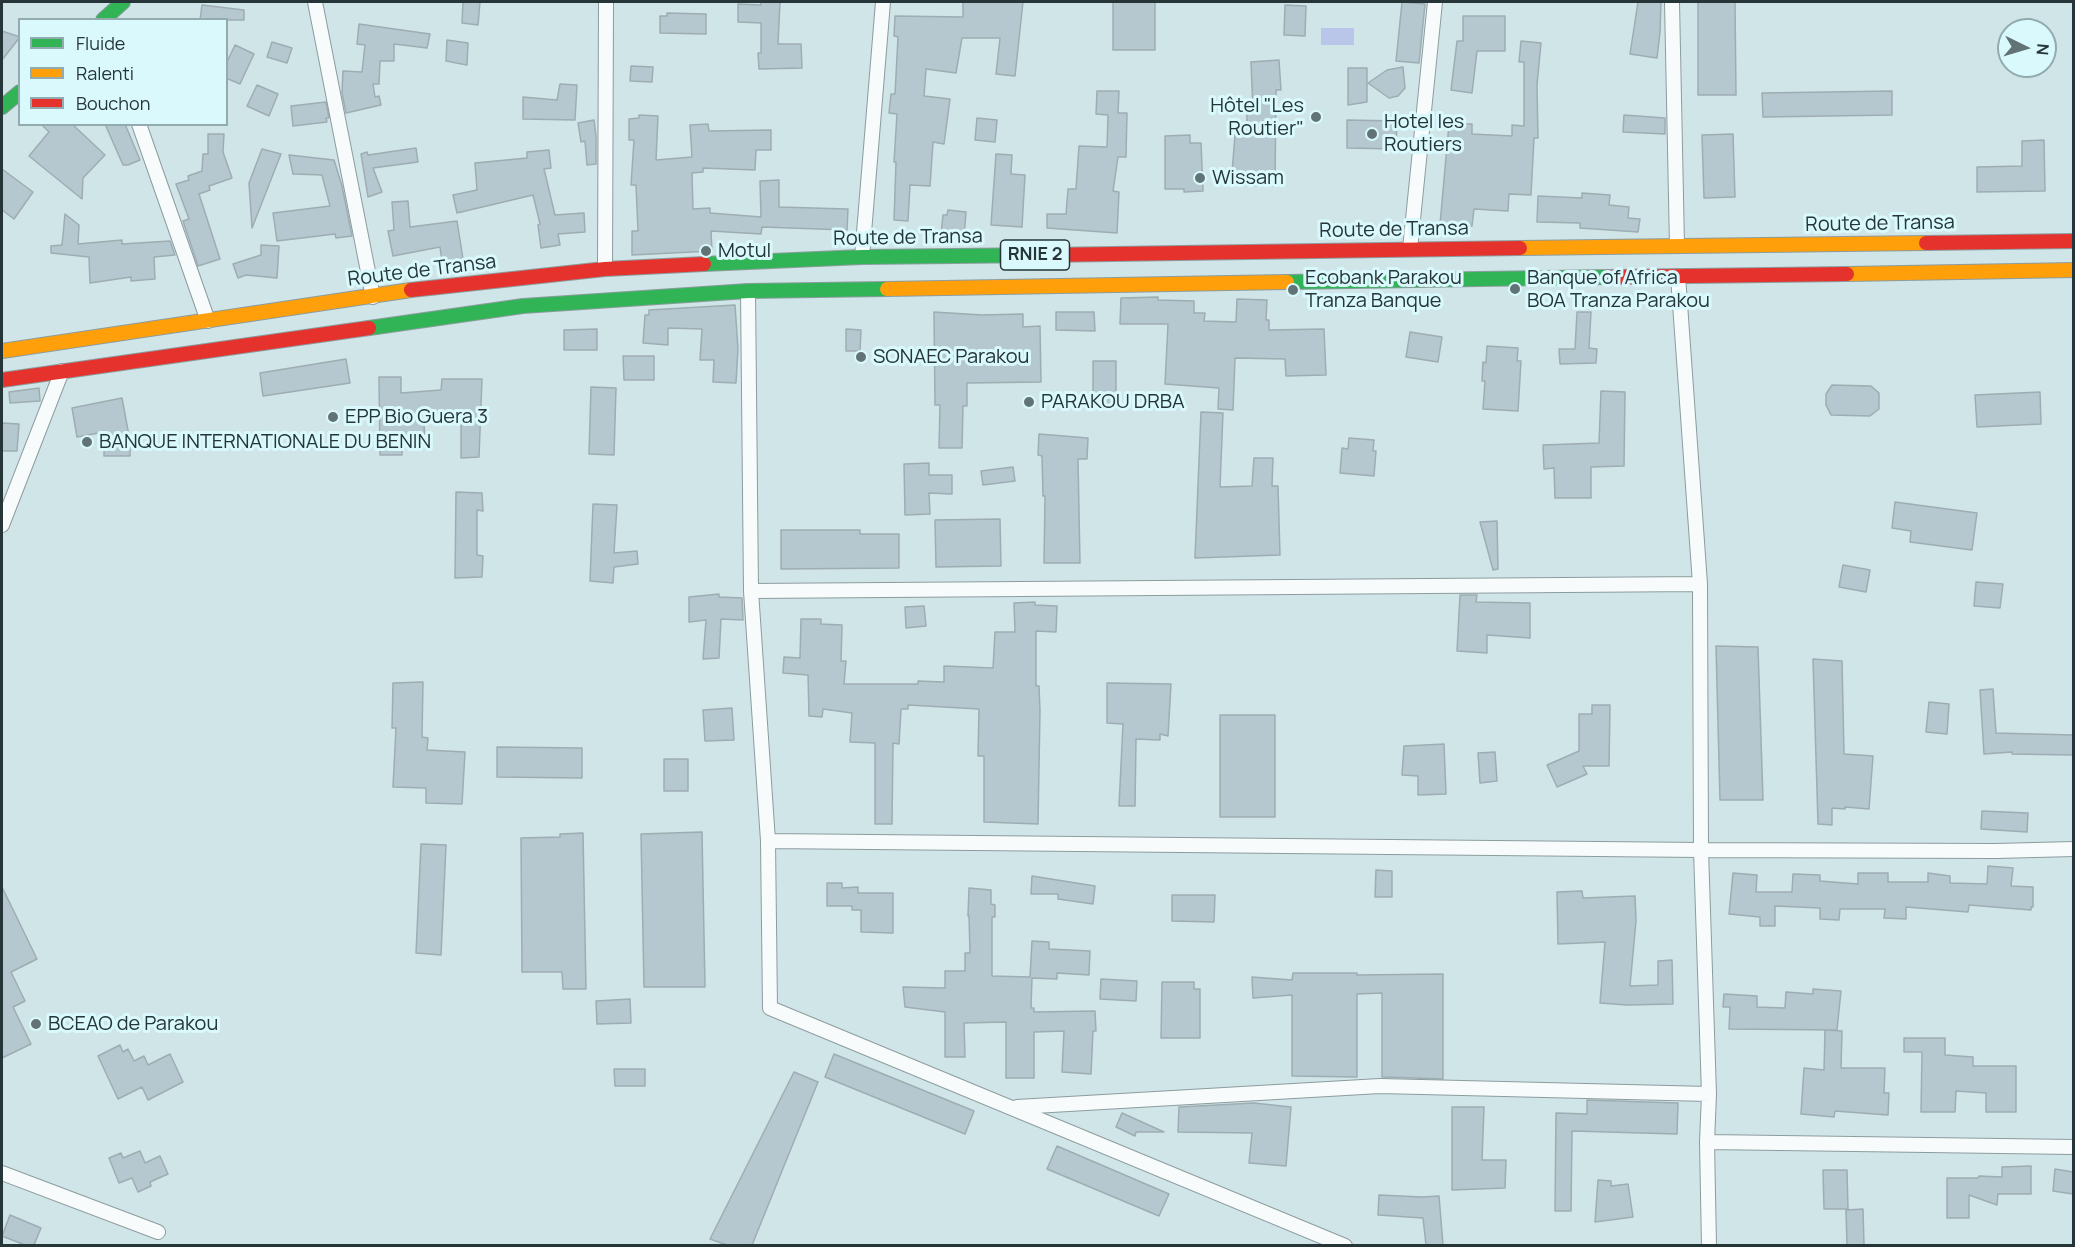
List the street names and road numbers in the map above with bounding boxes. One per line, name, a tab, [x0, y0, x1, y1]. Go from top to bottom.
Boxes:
street label: Route de Transa	[1805, 211, 1955, 237]
street label: Route de Transa	[1319, 217, 1469, 243]
street label: Route de Transa	[833, 225, 983, 251]
road number: RNIE 2	[1000, 240, 1070, 270]
street label: Route de Transa	[346, 250, 498, 292]

